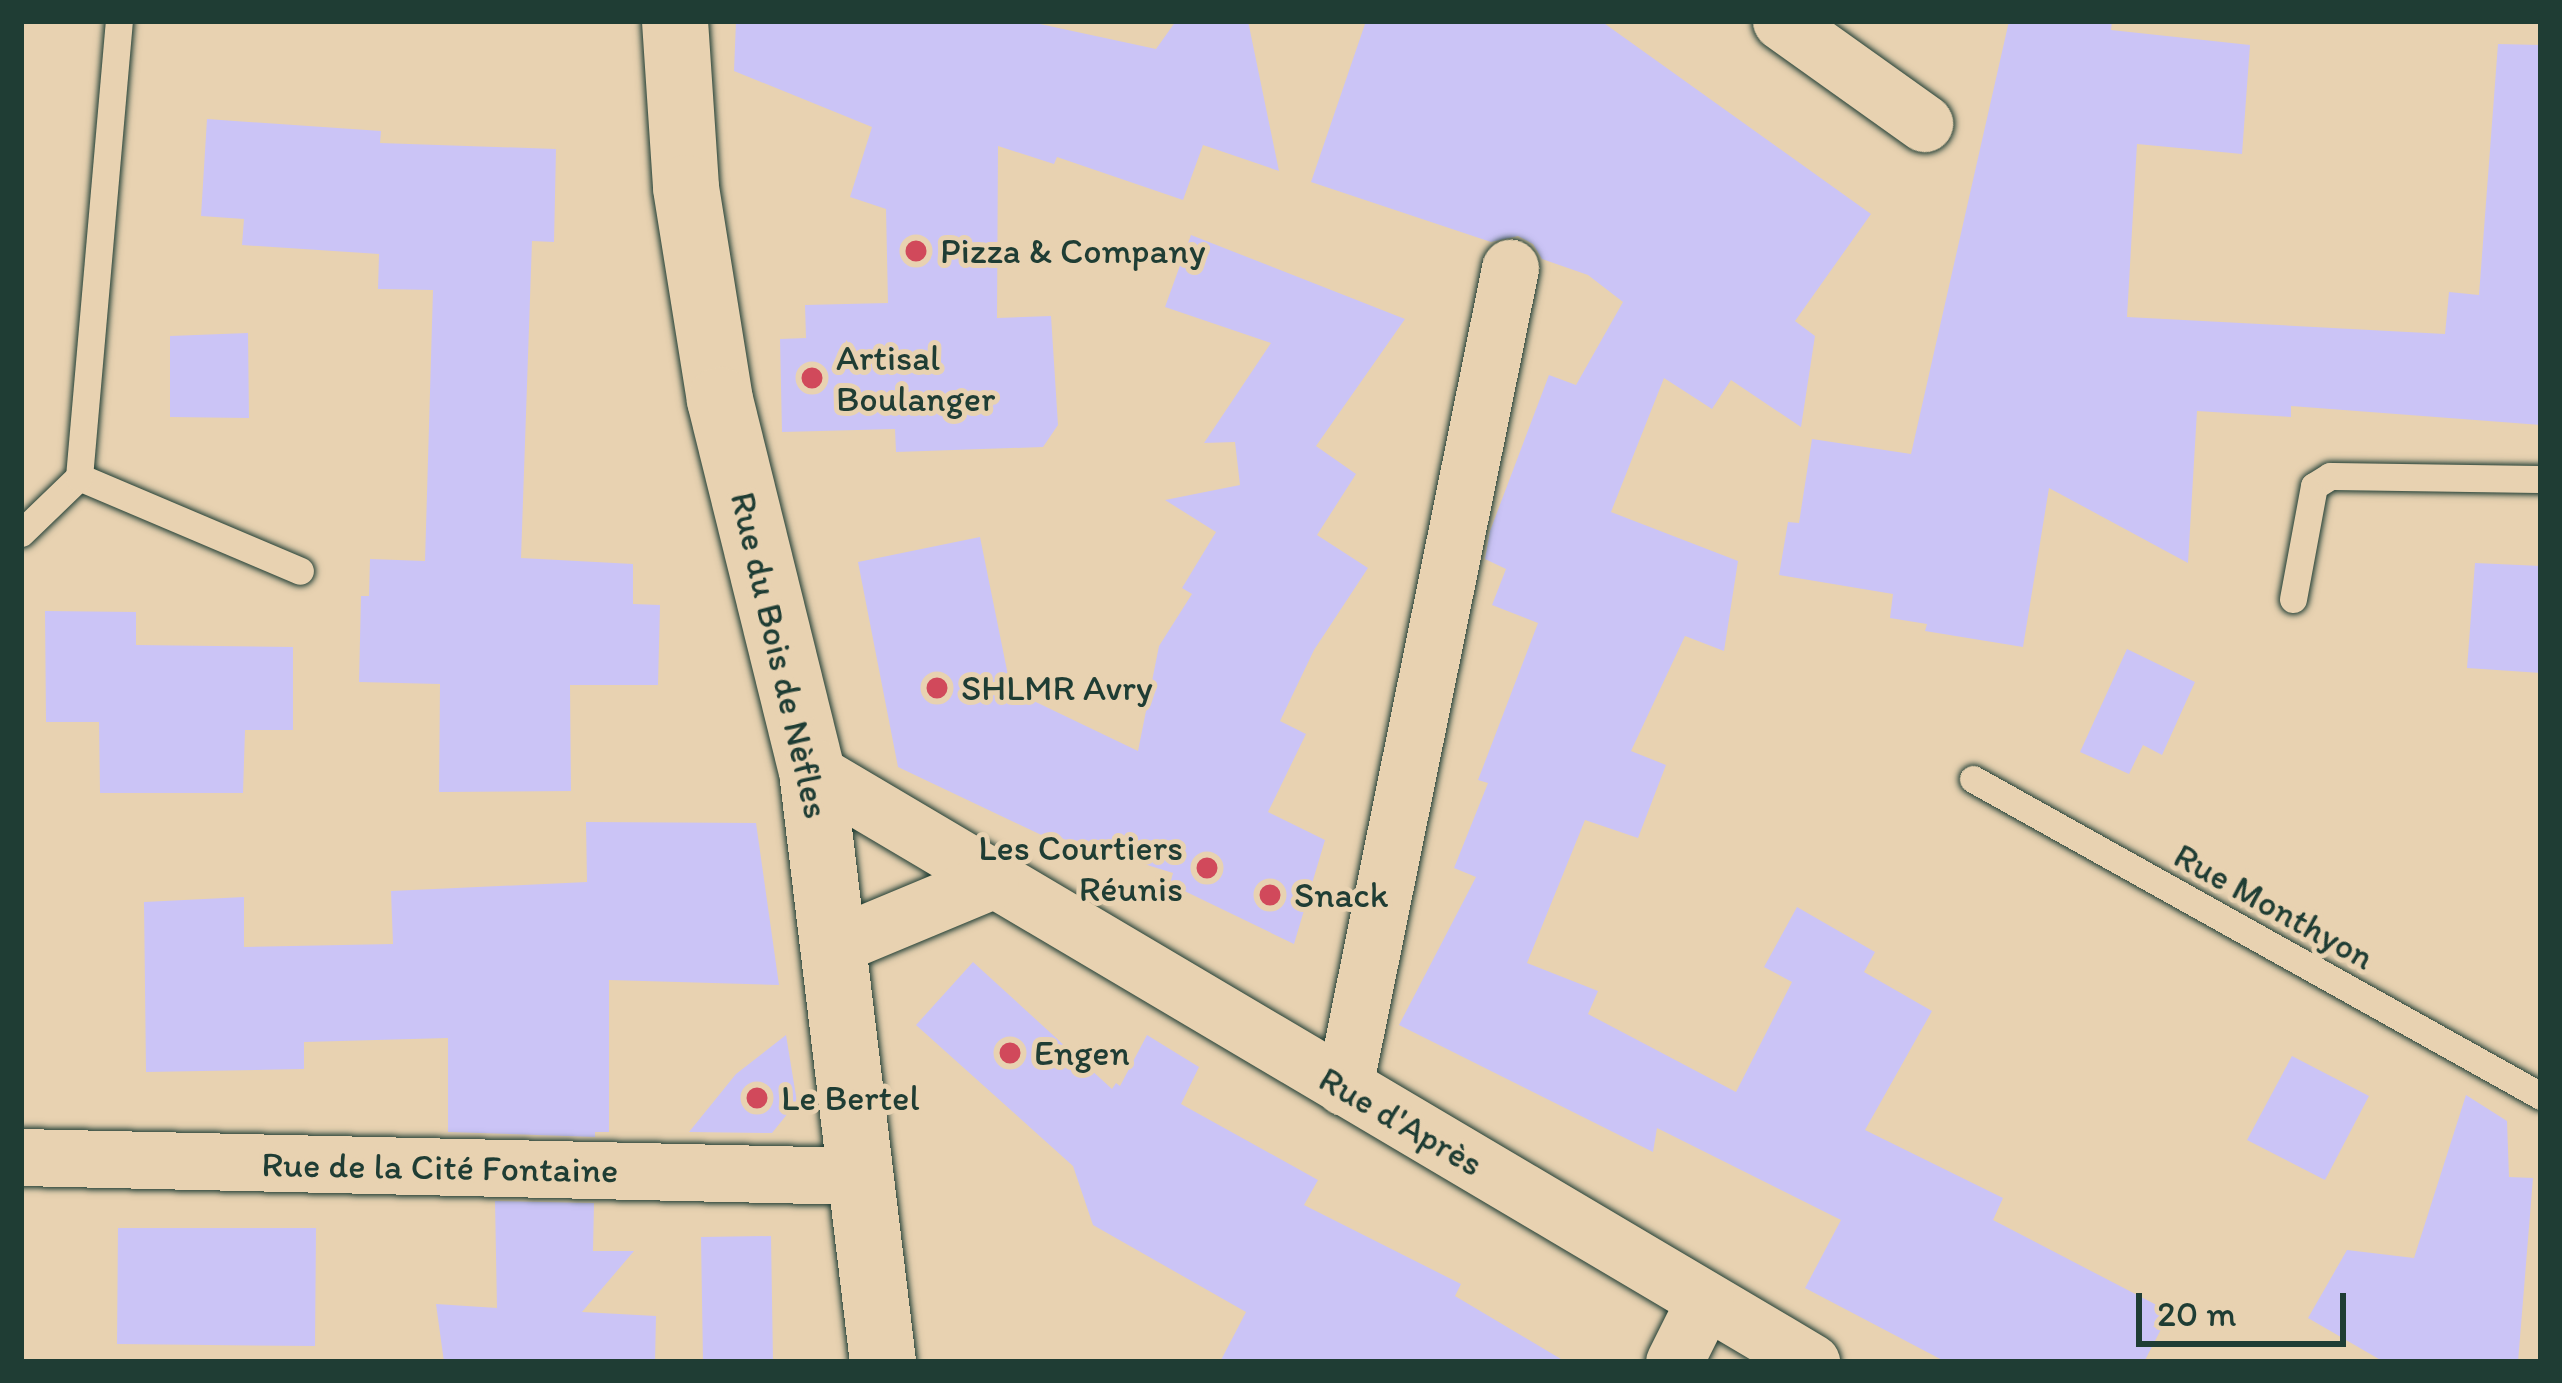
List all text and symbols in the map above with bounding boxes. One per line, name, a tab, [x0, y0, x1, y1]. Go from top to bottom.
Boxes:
place label: Pizza & Company	[940, 229, 1205, 273]
marker: Pizza & Company	[903, 238, 929, 264]
place label: Artisal Boulanger	[836, 335, 995, 420]
marker: Artisal Boulanger	[799, 365, 825, 391]
street label: Rue du Bois de Nèfles	[721, 488, 839, 822]
place label: SHLMR Avry	[961, 666, 1153, 710]
marker: SHLMR Avry	[924, 675, 950, 701]
place label: Les Courtiers Réunis	[978, 825, 1183, 910]
street label: Rue Monthyon	[2167, 834, 2381, 978]
marker: Les Courtiers Réunis	[1194, 855, 1220, 881]
place label: Snack	[1294, 873, 1388, 917]
marker: Snack	[1257, 882, 1283, 908]
place label: Engen	[1034, 1031, 1130, 1075]
marker: Engen	[997, 1040, 1023, 1066]
street label: Rue d'Après	[1312, 1057, 1490, 1185]
place label: Le Bertel	[781, 1076, 920, 1120]
marker: Le Bertel	[744, 1085, 770, 1111]
street label: Rue de la Cité Fontaine	[263, 1142, 617, 1192]
scale bar	[2142, 1269, 2352, 1343]
text: 20 m	[2157, 1292, 2237, 1335]

